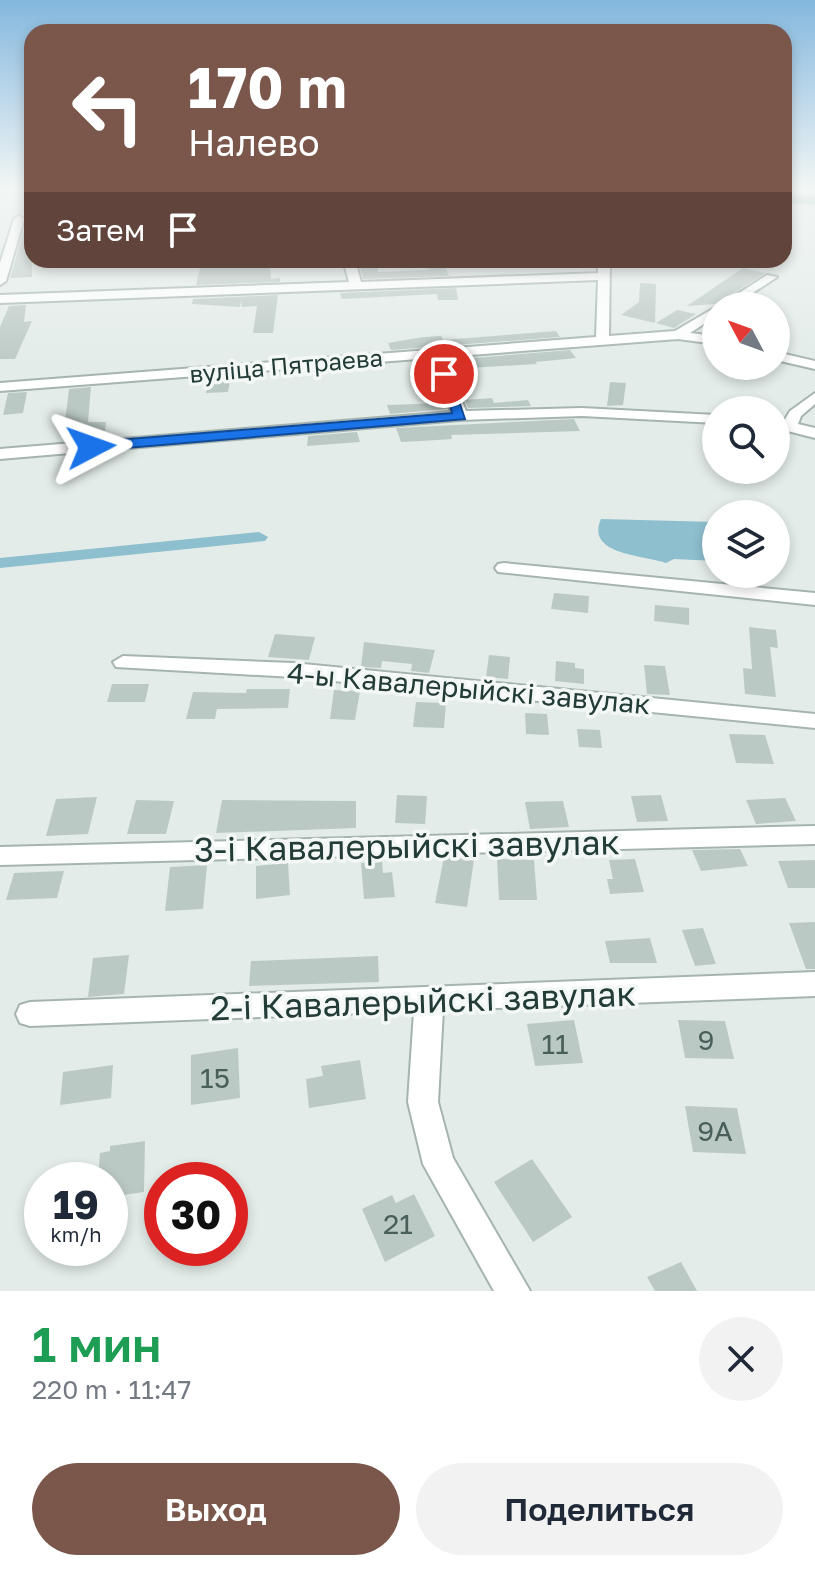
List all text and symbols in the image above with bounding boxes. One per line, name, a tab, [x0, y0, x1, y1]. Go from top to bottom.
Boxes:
text: 170 m	[188, 53, 347, 120]
icon: left	[56, 56, 160, 160]
text: Налево	[188, 121, 320, 164]
icon: arrive	[161, 208, 205, 252]
text: Затем	[56, 212, 145, 248]
north arrow	[702, 292, 790, 380]
map controls	[702, 292, 790, 588]
pin	[410, 340, 478, 408]
street label: вуліца Пятраева	[188, 342, 384, 388]
icon: arrive	[422, 352, 466, 396]
button: search	[702, 396, 790, 484]
position arrow	[49, 405, 133, 489]
button: layers	[702, 500, 790, 588]
street label: 4-ы Кавалерыйскі завулак	[286, 656, 652, 720]
street label: 3-і Кавалерыйскі завулак	[194, 821, 620, 869]
street label: 2-і Кавалерыйскі завулак	[210, 973, 636, 1027]
house number: 9	[698, 1023, 714, 1056]
house number: 11	[541, 1027, 569, 1060]
house number: 15	[200, 1061, 230, 1094]
house number: 9А	[697, 1114, 733, 1147]
speed limit sign: 30	[144, 1162, 248, 1266]
text: 19	[53, 1180, 99, 1228]
house number: 21	[383, 1207, 413, 1240]
text: km/h	[51, 1222, 101, 1246]
text: 1 мин	[32, 1315, 161, 1373]
button: close	[699, 1317, 783, 1401]
text: 220 m · 11:47	[32, 1374, 191, 1405]
button: Выход	[32, 1463, 400, 1555]
button: Поделиться	[416, 1463, 783, 1555]

